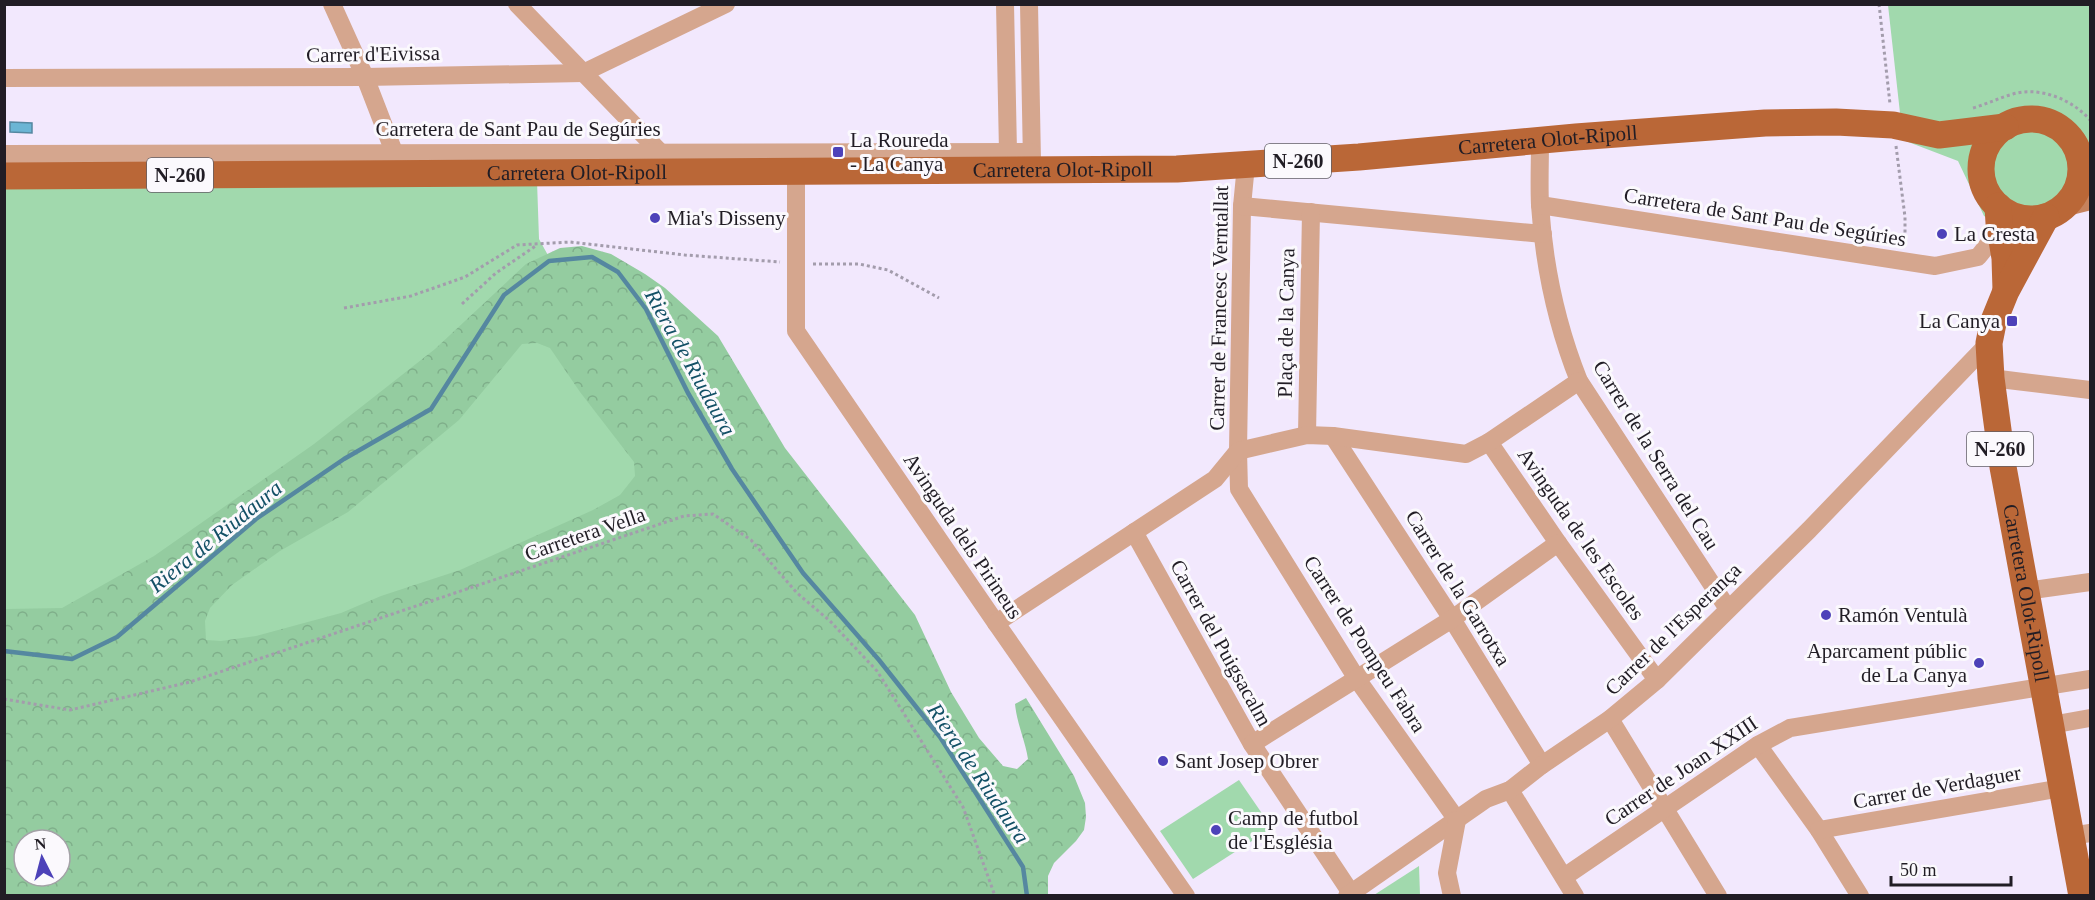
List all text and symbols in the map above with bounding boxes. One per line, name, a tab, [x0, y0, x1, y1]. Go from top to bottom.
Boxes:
street label: Carrer d'Eivissa	[306, 41, 441, 67]
street label: Carretera de Sant Pau de Segúries	[375, 117, 661, 141]
street label: Carretera Olot-Ripoll	[1457, 120, 1639, 160]
place label: La Roureda - La Canya	[850, 128, 949, 176]
road number: N-260	[1265, 144, 1331, 178]
marker: La Roureda - La Canya	[831, 145, 845, 159]
street label: Carretera Olot-Ripoll	[973, 157, 1153, 182]
road number: N-260	[147, 158, 213, 192]
street label: Carretera Olot-Ripoll	[487, 160, 667, 185]
street label: Carretera de Sant Pau de Segúries	[1622, 183, 1908, 251]
street label: Carrer de Francesc Verntallat	[1205, 185, 1233, 431]
place label: Mia's Disseny	[667, 206, 786, 230]
marker: Mia's Disseny	[648, 211, 662, 225]
place label: La Cresta	[1954, 222, 2036, 246]
marker: La Cresta	[1935, 227, 1949, 241]
street label: Plaça de la Canya	[1273, 247, 1299, 398]
water label: Riera de Riudaura	[639, 284, 741, 440]
place label: La Canya	[1919, 309, 2001, 333]
marker: La Canya	[2005, 314, 2019, 328]
street label: Carrer de la Serra del Cau	[1588, 356, 1724, 554]
road number: N-260	[1967, 432, 2033, 466]
street label: Avinguda de les Escoles	[1513, 443, 1649, 625]
street label: Avinguda dels Pirineus	[899, 449, 1027, 623]
water label: Riera de Riudaura	[143, 475, 287, 598]
street label: Carretera Vella	[521, 502, 649, 566]
street label: Carretera Olot-Ripoll	[1998, 502, 2054, 684]
street label: Carrer de la Garrotxa	[1400, 506, 1516, 671]
street label: Carrer de Pompeu Fabra	[1299, 551, 1431, 737]
street label: Carrer del Puigsacalm	[1165, 556, 1277, 730]
street label: Carrer de l'Esperança	[1600, 557, 1747, 700]
place label: Ramón Ventulà	[1838, 603, 1968, 627]
marker: Ramón Ventulà	[1819, 608, 1833, 622]
place label: Aparcament públic de La Canya	[1807, 639, 1968, 687]
marker: Aparcament públic de La Canya	[1972, 656, 1986, 670]
water label: Riera de Riudaura	[922, 698, 1035, 848]
street label: Carrer de Joan XXIII	[1600, 711, 1762, 831]
place label: Sant Josep Obrer	[1175, 749, 1318, 773]
marker: Sant Josep Obrer	[1156, 754, 1170, 768]
street label: Carrer de Verdaguer	[1851, 760, 2023, 814]
place label: Camp de futbol de l'Església	[1228, 806, 1359, 854]
marker: Camp de futbol de l'Església	[1209, 823, 1223, 837]
north arrow	[12, 828, 72, 888]
text: N	[34, 834, 48, 853]
scale bar	[1891, 849, 2011, 887]
text: 50 m	[1900, 860, 1937, 880]

